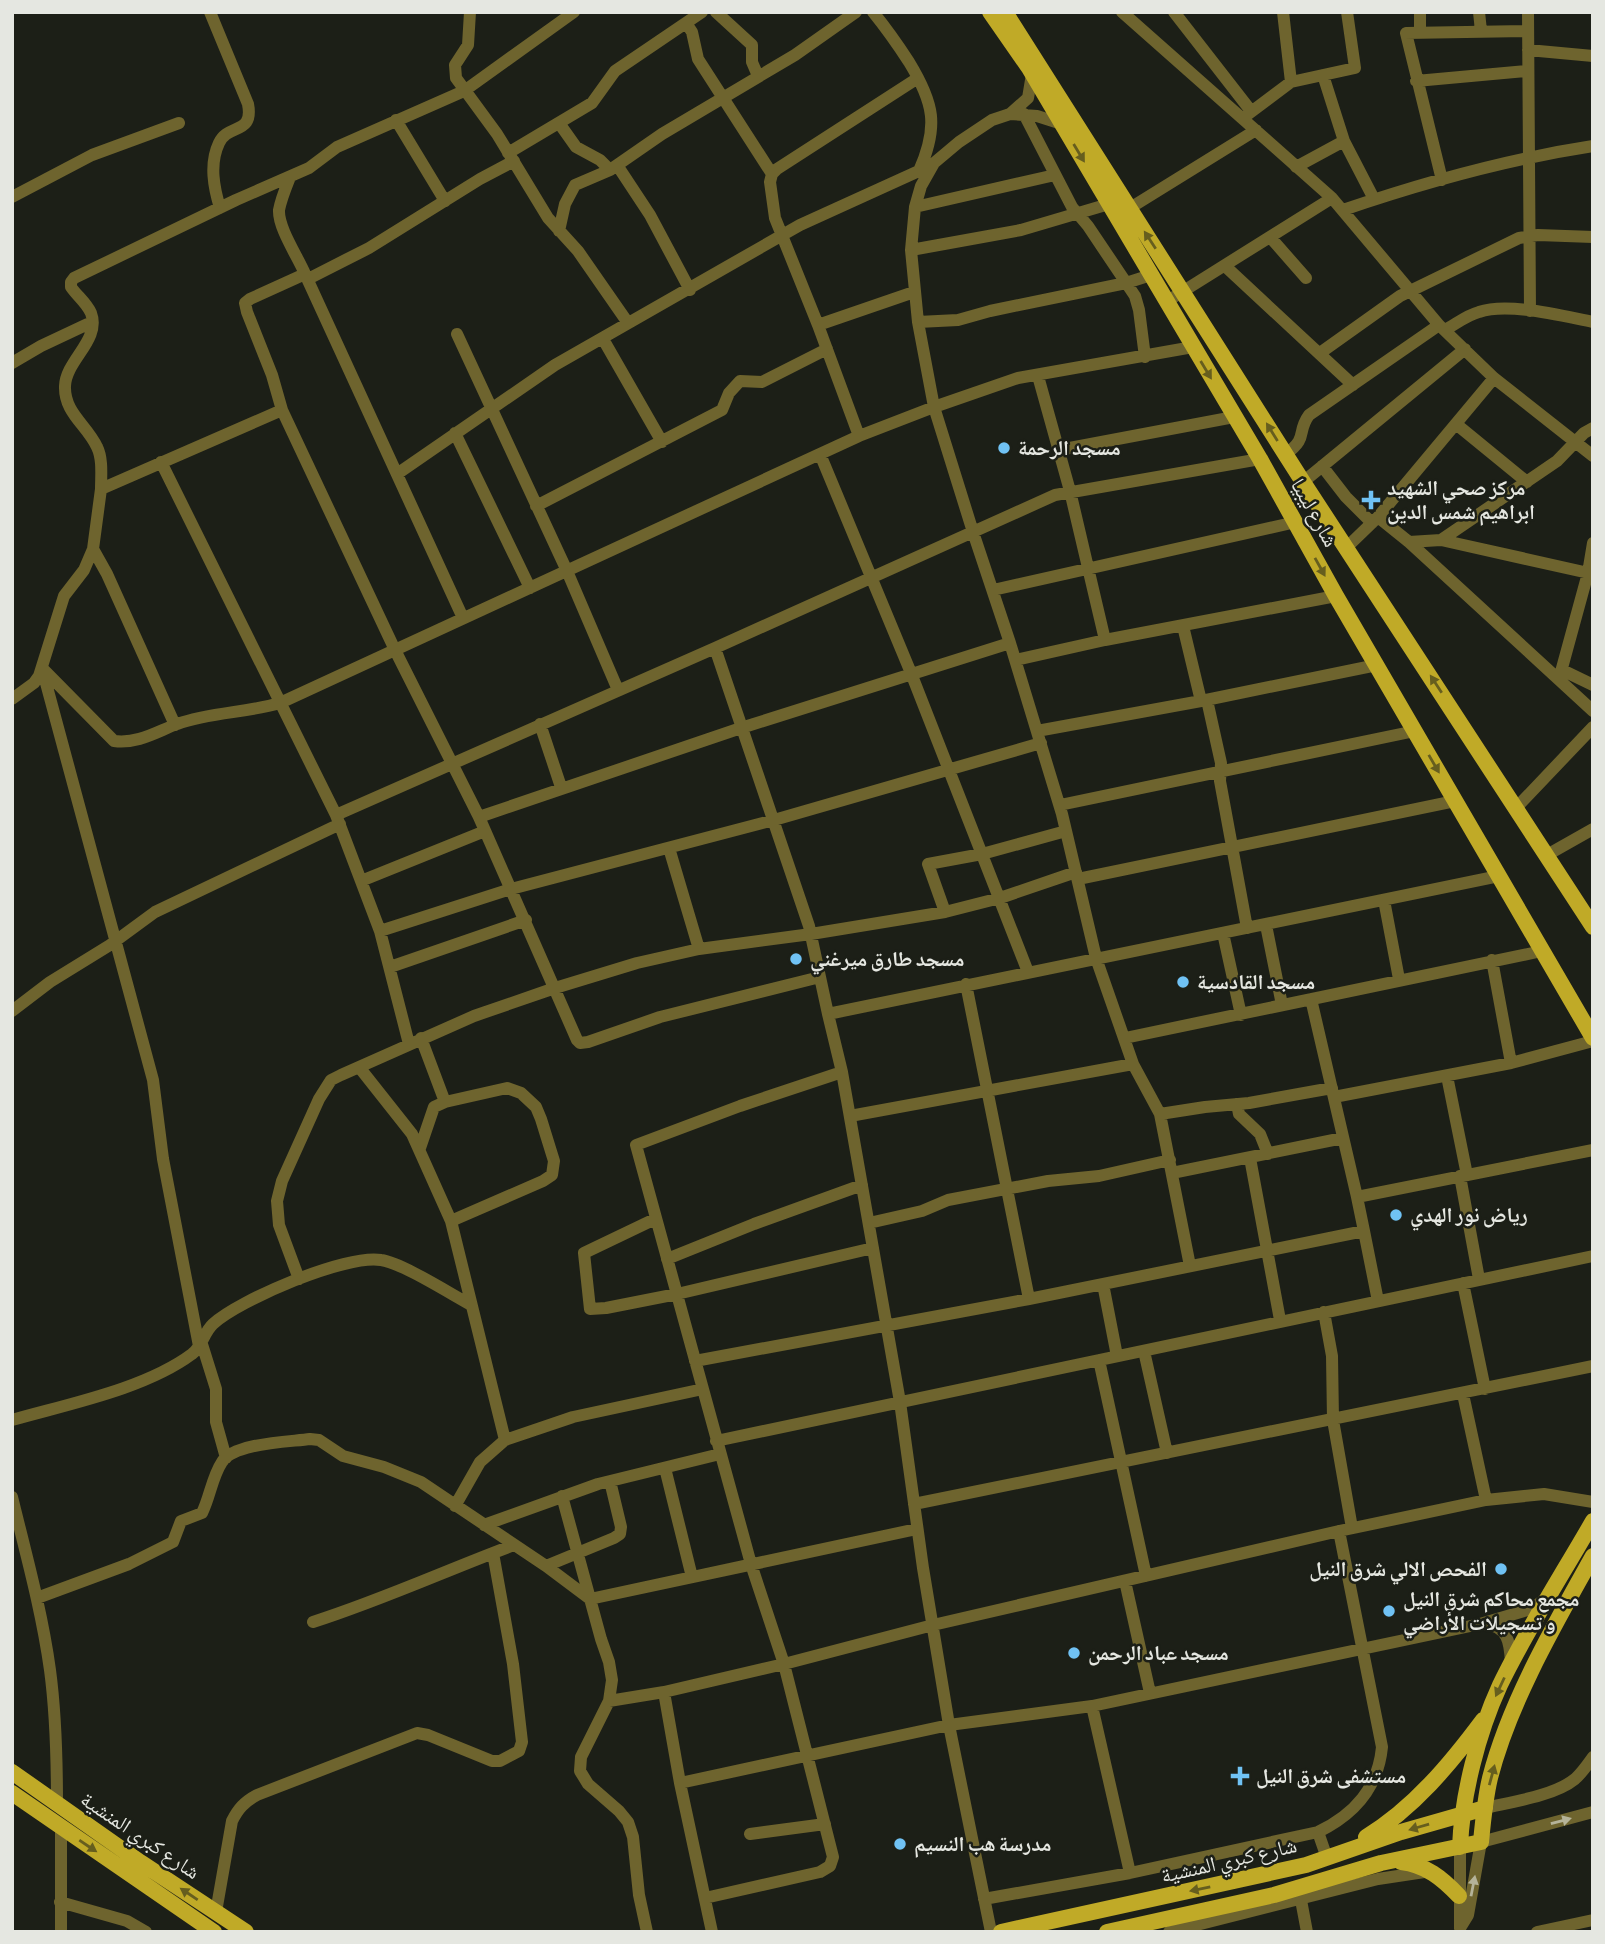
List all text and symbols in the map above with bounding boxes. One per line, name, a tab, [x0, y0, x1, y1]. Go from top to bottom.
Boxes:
one-way arrow	[1073, 143, 1085, 162]
one-way arrow	[1144, 230, 1157, 249]
one-way arrow	[1200, 361, 1213, 380]
one-way arrow	[1266, 422, 1279, 441]
place label: مسجد الرحمة	[1018, 438, 1121, 460]
marker: مسجد الرحمة	[996, 440, 1012, 456]
street label: شارع ليبيا	[1285, 475, 1341, 552]
place label: مركز صحي الشهيد ابراهيم شمس الدين	[1387, 478, 1535, 526]
marker: مركز صحي الشهيد ابراهيم شمس الدين	[1361, 490, 1381, 510]
one-way arrow	[1314, 557, 1326, 577]
one-way arrow	[1430, 674, 1443, 694]
one-way arrow	[1428, 754, 1440, 774]
place label: مسجد طارق ميرغني	[810, 949, 964, 975]
marker: مسجد طارق ميرغني	[788, 951, 804, 967]
place label: مسجد القادسية	[1197, 972, 1315, 993]
marker: مسجد القادسية	[1175, 974, 1191, 990]
place label: رياض نور الهدي	[1410, 1205, 1528, 1231]
marker: رياض نور الهدي	[1388, 1207, 1404, 1223]
place label: الفحص الالي شرق النيل	[1309, 1559, 1487, 1585]
marker: الفحص الالي شرق النيل	[1493, 1561, 1509, 1577]
place label: مجمع محاكم شرق النيل و تسجيلات الأراضي	[1403, 1589, 1580, 1639]
marker: مجمع محاكم شرق النيل و تسجيلات الأراضي	[1381, 1603, 1397, 1619]
place label: مسجد عباد الرحمن	[1088, 1643, 1229, 1666]
marker: مسجد عباد الرحمن	[1066, 1645, 1082, 1661]
one-way arrow	[1494, 1677, 1505, 1697]
one-way arrow	[1487, 1764, 1497, 1785]
marker: مستشفى شرق النيل	[1230, 1766, 1250, 1786]
place label: مستشفى شرق النيل	[1256, 1766, 1406, 1789]
street label: شارع كبري المنشية	[74, 1789, 203, 1888]
one-way arrow	[1550, 1815, 1572, 1826]
one-way arrow	[1408, 1822, 1429, 1832]
place label: مدرسة هب النسيم	[914, 1834, 1051, 1858]
street label: شارع كبري المنشية	[1159, 1835, 1300, 1892]
marker: مدرسة هب النسيم	[892, 1836, 908, 1852]
one-way arrow	[78, 1840, 98, 1853]
one-way arrow	[1468, 1875, 1479, 1897]
one-way arrow	[1189, 1883, 1211, 1894]
one-way arrow	[179, 1888, 199, 1901]

